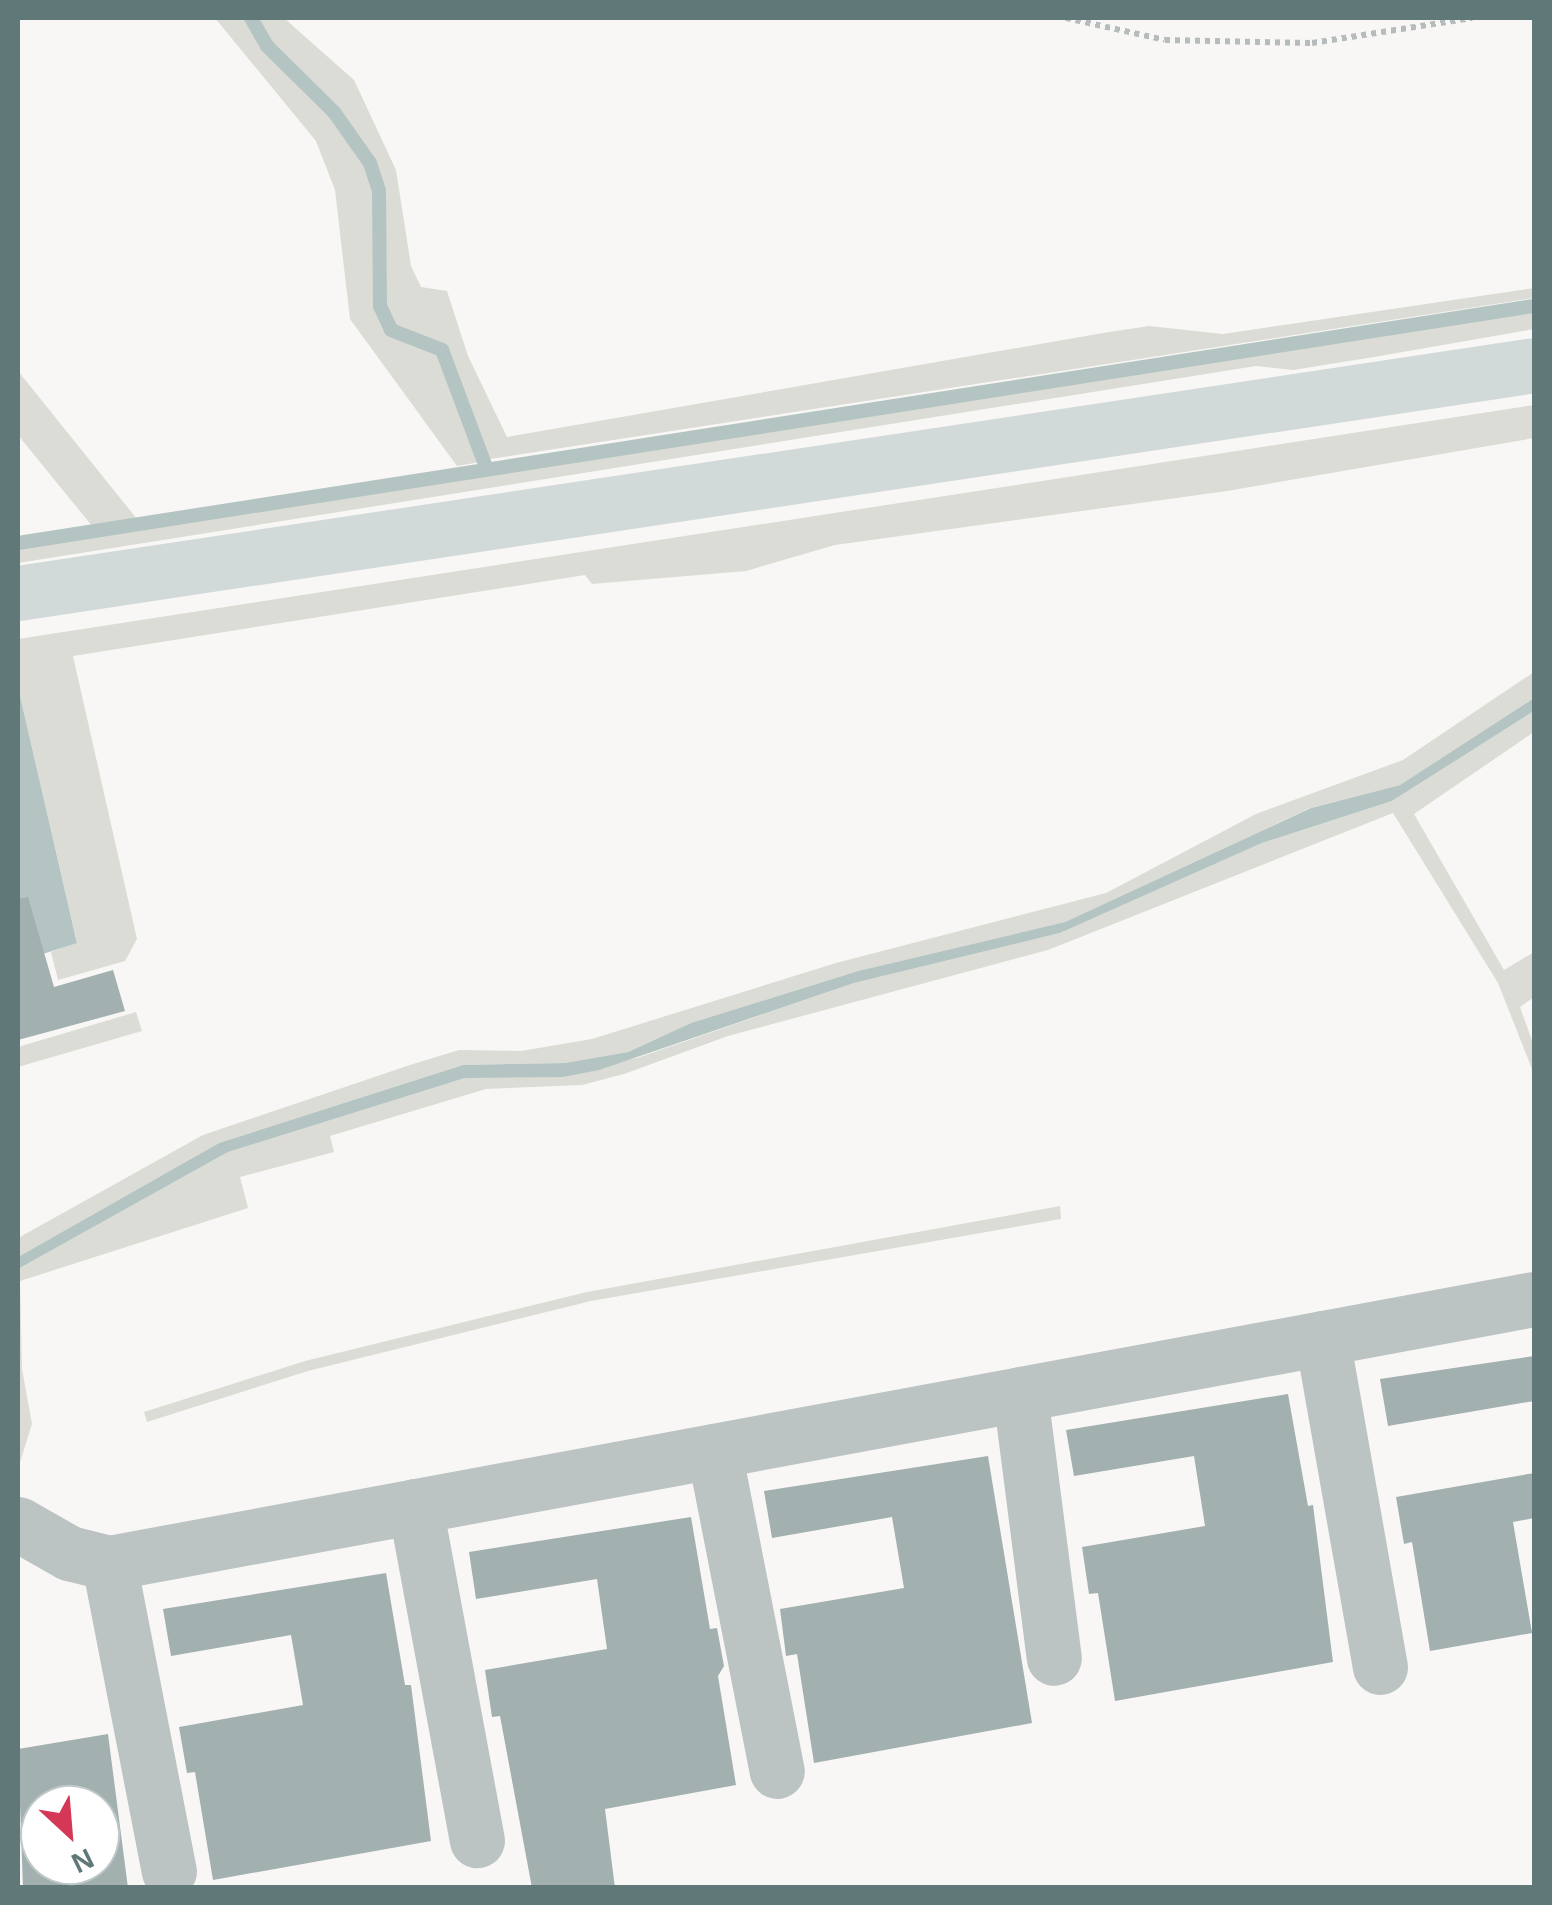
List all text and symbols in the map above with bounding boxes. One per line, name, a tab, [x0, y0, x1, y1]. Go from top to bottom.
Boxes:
north arrow	[20, 1785, 120, 1885]
text: N	[67, 1842, 98, 1879]

